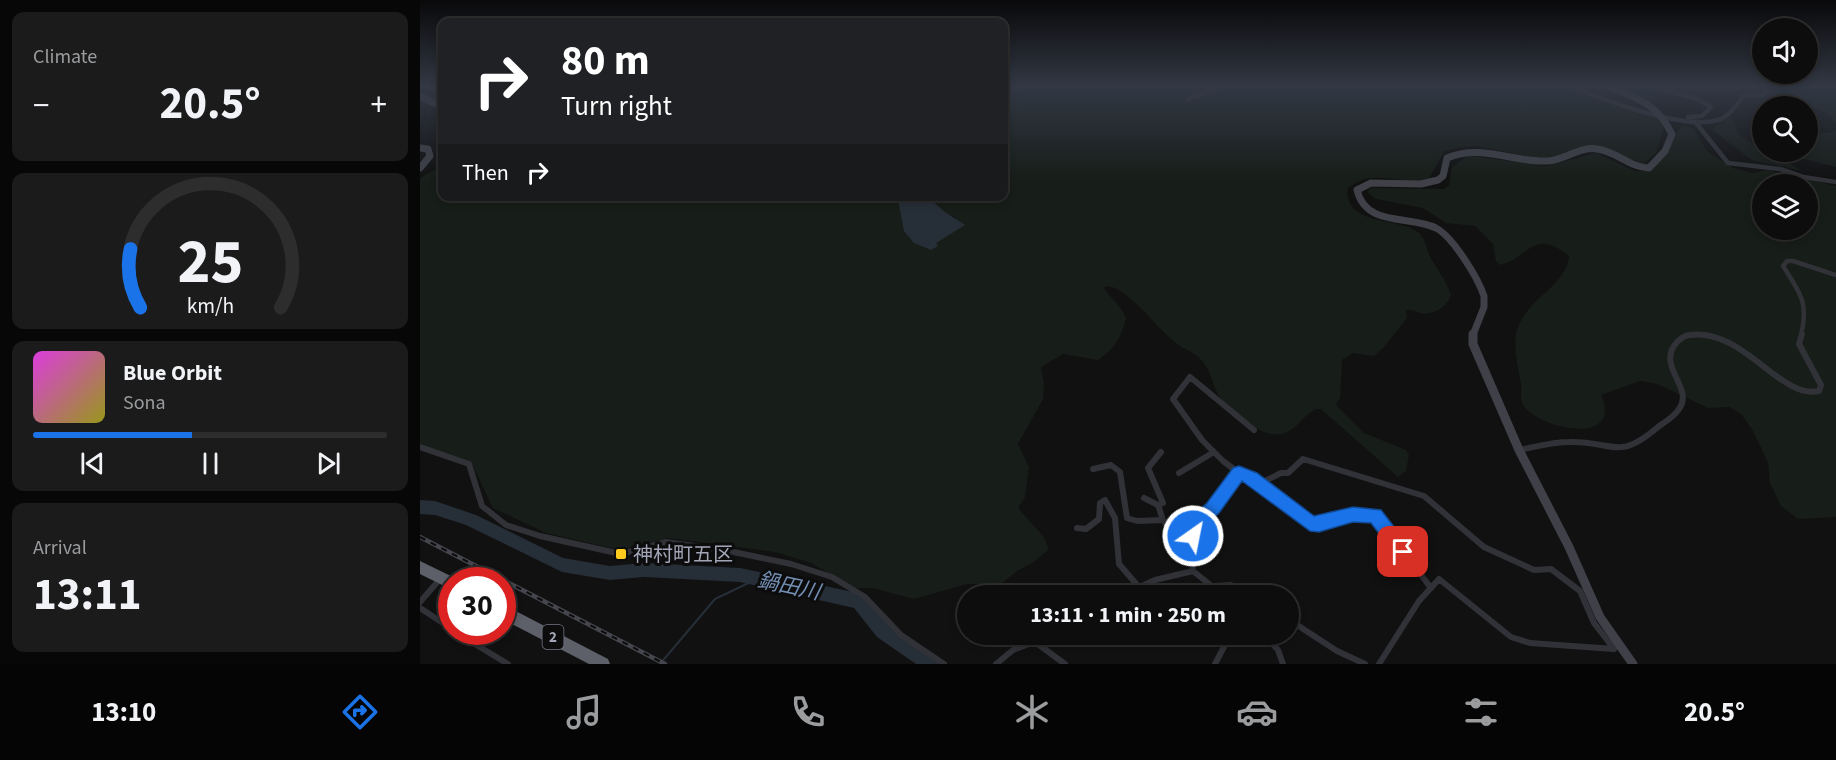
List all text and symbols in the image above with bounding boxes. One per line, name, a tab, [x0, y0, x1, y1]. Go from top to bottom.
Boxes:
map controls	[1752, 18, 1818, 240]
button: sound	[1752, 18, 1818, 84]
text: 80 m	[561, 31, 650, 91]
icon: right	[462, 42, 540, 120]
text: Climate	[33, 43, 97, 71]
text: 20.5°	[159, 72, 261, 136]
text: −	[33, 82, 49, 129]
text: +	[371, 82, 387, 129]
text: Turn right	[561, 87, 672, 126]
button: search	[1752, 96, 1818, 162]
icon: right	[521, 156, 554, 189]
text: Then	[462, 157, 509, 189]
button: layers	[1752, 174, 1818, 240]
text: 25	[177, 219, 243, 308]
text: km/h	[186, 292, 234, 323]
text: Blue Orbit	[123, 357, 222, 389]
text: Sona	[123, 389, 166, 417]
icon: previous	[76, 447, 109, 480]
icon: pause	[194, 447, 227, 480]
icon: next	[312, 447, 345, 480]
position arrow	[1161, 504, 1225, 568]
pin	[1377, 526, 1428, 577]
text: Arrival	[33, 534, 87, 562]
icon: arrive	[1386, 535, 1419, 568]
place label: 神村町五区	[633, 541, 733, 569]
marker: 神村町五区	[614, 547, 628, 561]
text: 13:11	[33, 563, 142, 627]
water label: 鍋田川	[755, 565, 825, 608]
speed limit sign: 30	[438, 567, 516, 645]
text: 13:11 · 1 min · 250 m	[1030, 599, 1226, 631]
road number: 2	[542, 625, 564, 649]
icon: directions	[339, 691, 381, 733]
icon: music	[563, 691, 605, 733]
icon: phone	[787, 691, 829, 733]
icon: climate	[1011, 691, 1053, 733]
icon: car	[1236, 691, 1278, 733]
icon: filters	[1460, 691, 1502, 733]
text: 13:10	[91, 693, 156, 732]
text: 20.5°	[1684, 693, 1745, 732]

